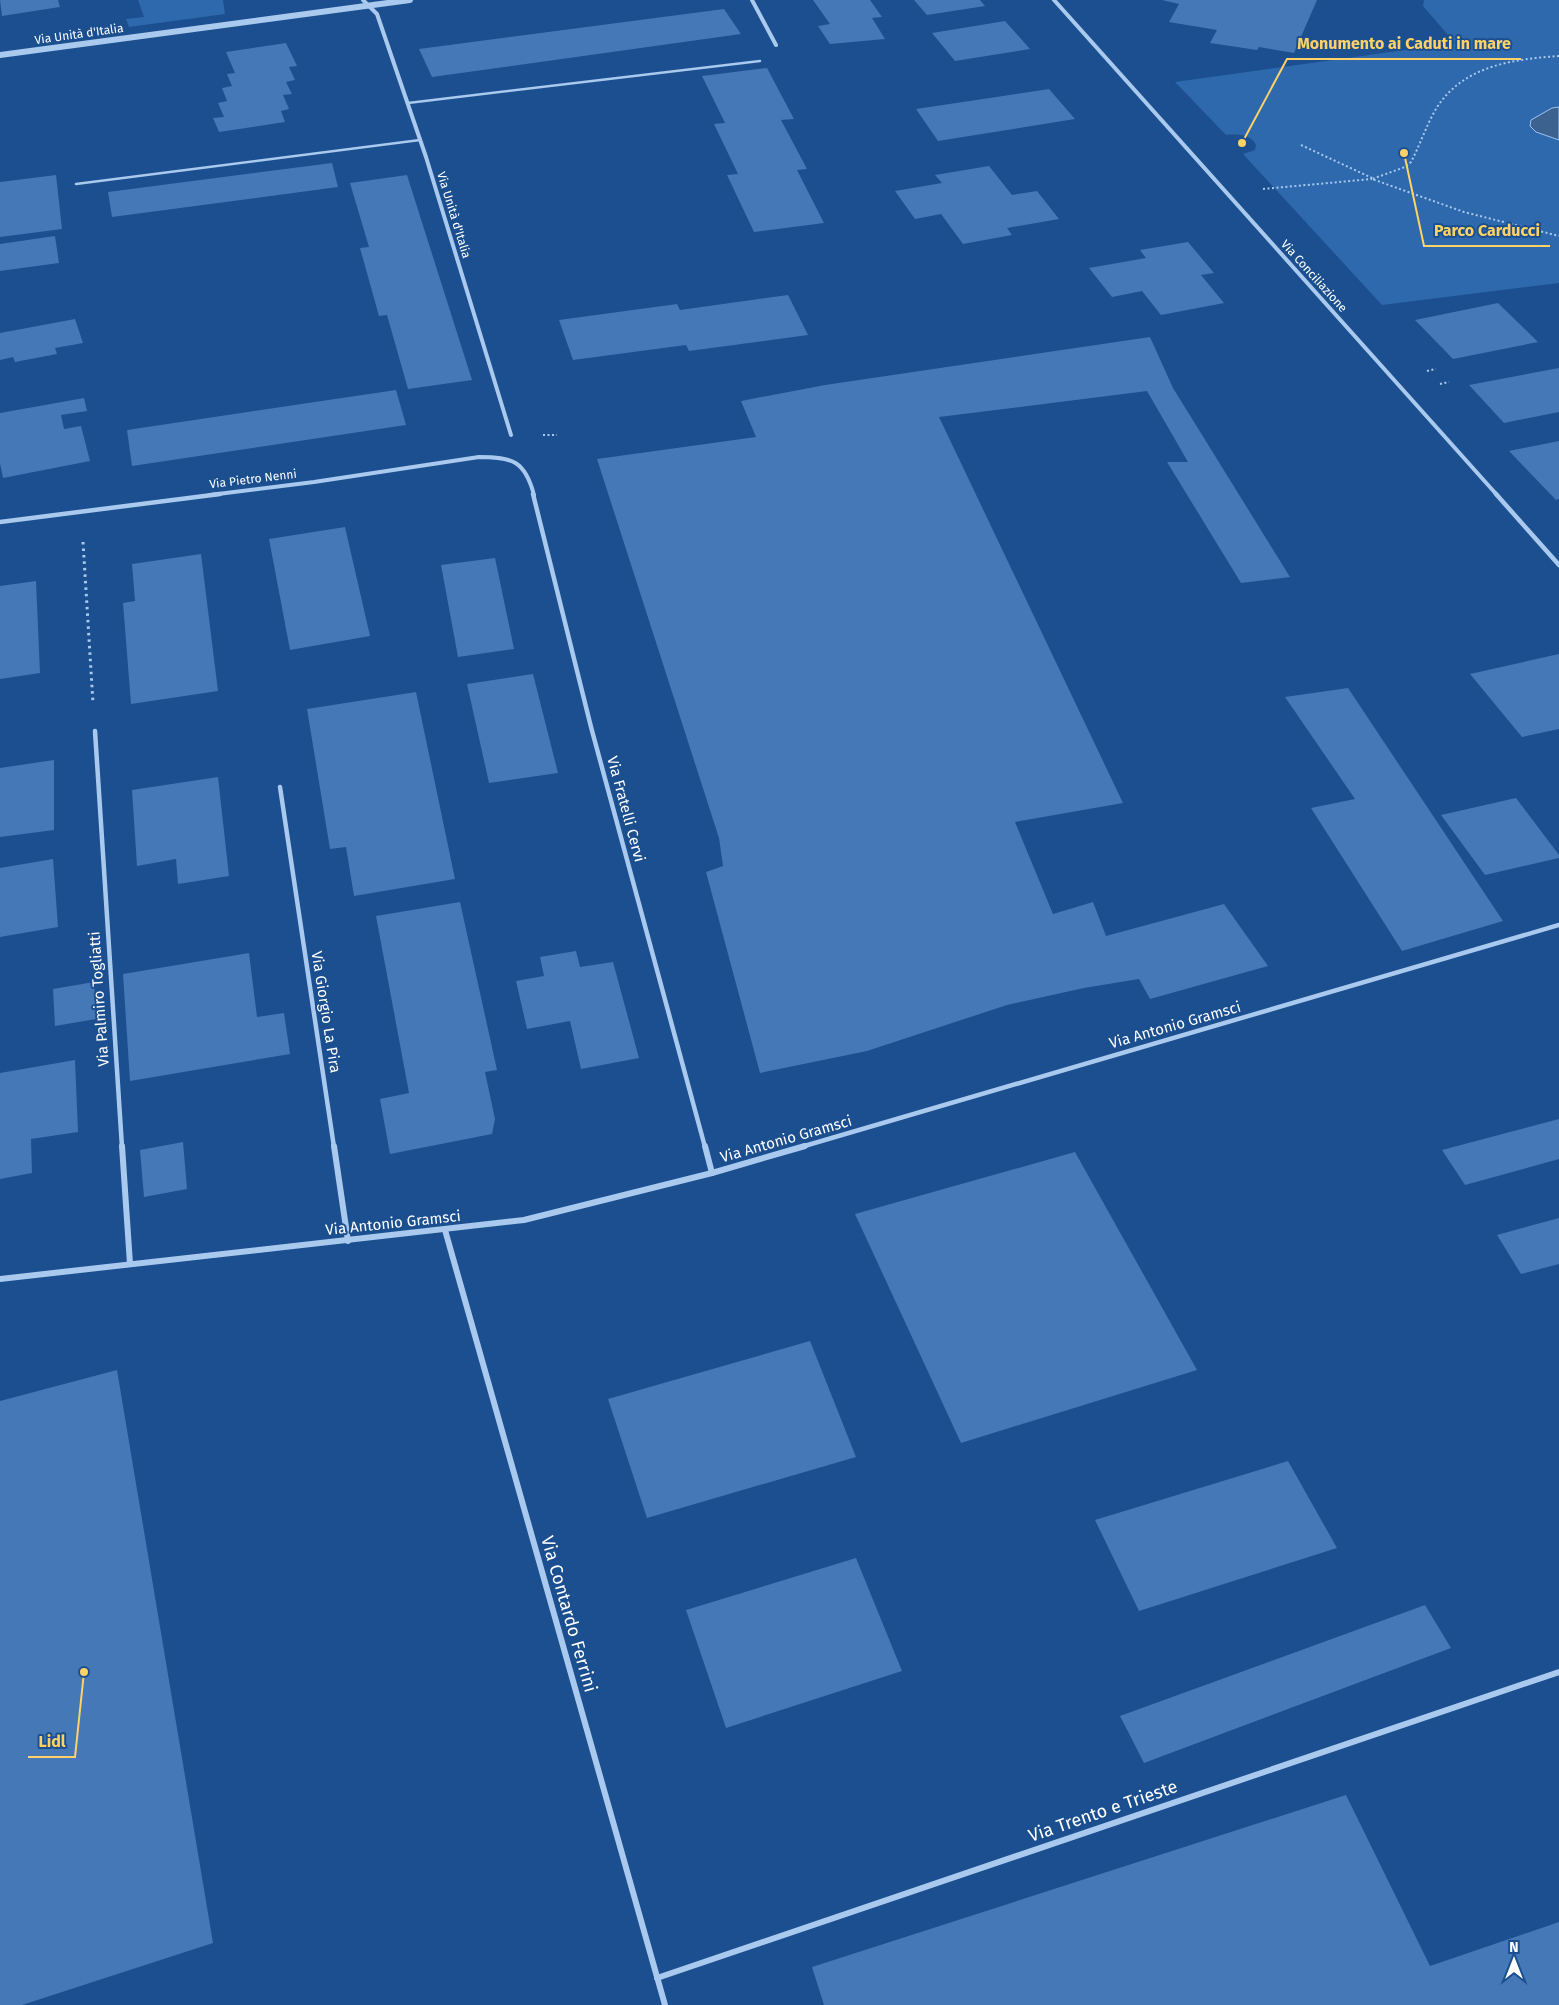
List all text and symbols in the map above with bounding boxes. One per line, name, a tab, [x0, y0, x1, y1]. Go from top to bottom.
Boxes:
street label: Via Unità d'Italia	[34, 21, 124, 47]
callout: Monumento ai Caduti in mare	[1287, 28, 1521, 59]
text: Monumento ai Caduti in mare	[1297, 34, 1511, 53]
street label: Via Unità d'Italia	[434, 170, 474, 260]
callout: Parco Carducci	[1424, 215, 1550, 246]
text: Parco Carducci	[1434, 221, 1540, 240]
street label: Via Conciliazione	[1278, 237, 1350, 315]
street label: Via Pietro Nenni	[209, 467, 297, 491]
street label: Via Fratelli Cervi	[603, 754, 649, 864]
street label: Via Palmiro Togliatti	[85, 931, 113, 1067]
street label: Via Giorgio La Pira	[307, 950, 345, 1074]
street label: Via Antonio Gramsci	[1107, 998, 1243, 1052]
street label: Via Antonio Gramsci	[718, 1112, 854, 1166]
street label: Via Antonio Gramsci	[324, 1207, 462, 1239]
street label: Via Contardo Ferrini	[536, 1533, 602, 1695]
callout: Lidl	[28, 1726, 75, 1757]
text: Lidl	[38, 1732, 66, 1751]
street label: Via Trento e Trieste	[1026, 1775, 1180, 1847]
north arrow	[1489, 1935, 1539, 1985]
text: N	[1509, 1939, 1519, 1956]

